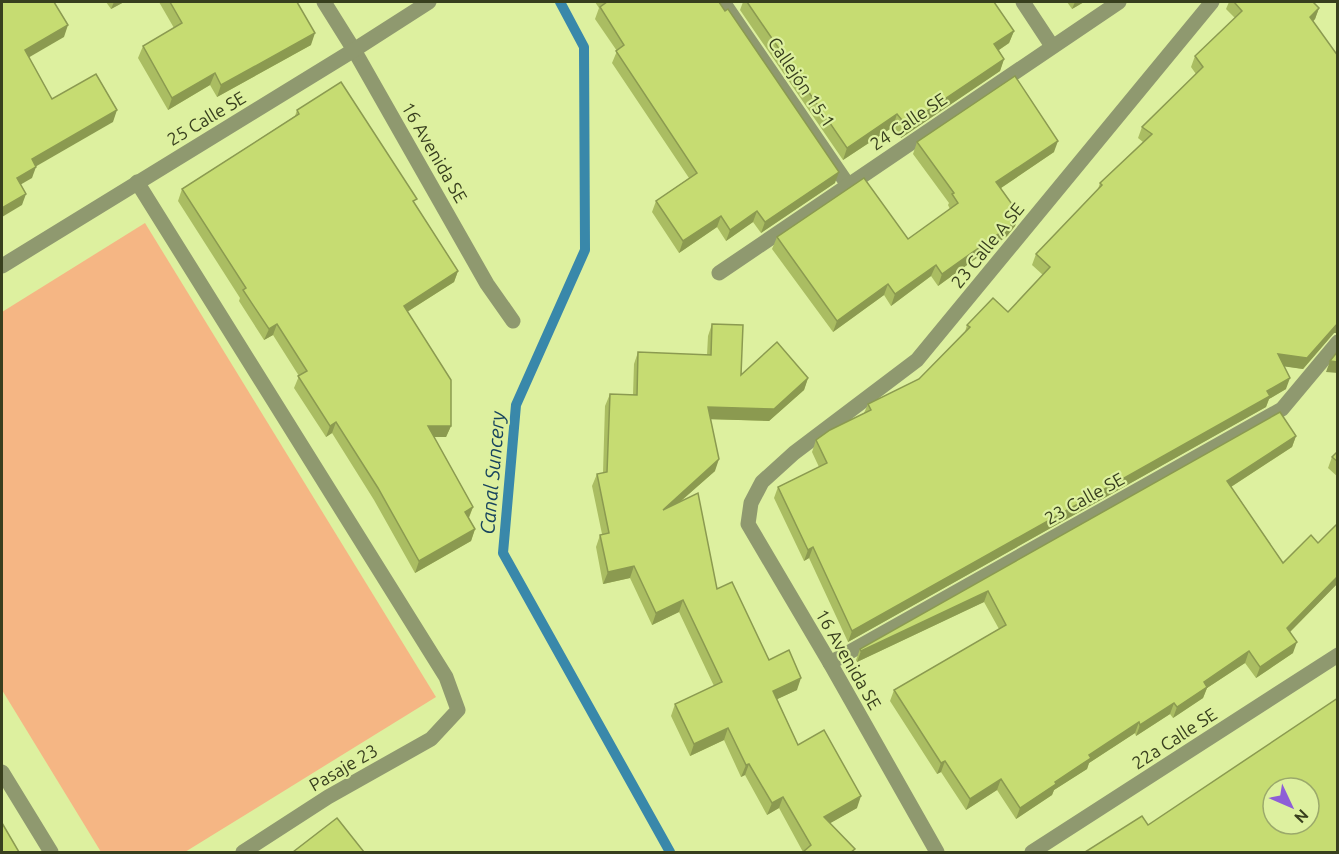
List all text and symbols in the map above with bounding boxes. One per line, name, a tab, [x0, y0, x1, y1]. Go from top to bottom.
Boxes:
street label: Callejón 15-1	[764, 33, 840, 131]
street label: 25 Calle SE	[163, 87, 249, 149]
street label: 24 Calle SE	[866, 88, 950, 154]
street label: 16 Avenida SE	[398, 98, 472, 206]
street label: 23 Calle A SE	[947, 198, 1027, 292]
water label: Canal Suncery	[475, 410, 509, 535]
street label: 23 Calle SE	[1041, 468, 1127, 528]
street label: 16 Avenida SE	[812, 605, 886, 713]
street label: 22a Calle SE	[1128, 703, 1220, 773]
street label: Pasaje 23	[305, 739, 381, 795]
north arrow	[1261, 776, 1321, 836]
text: N	[1291, 806, 1312, 827]

